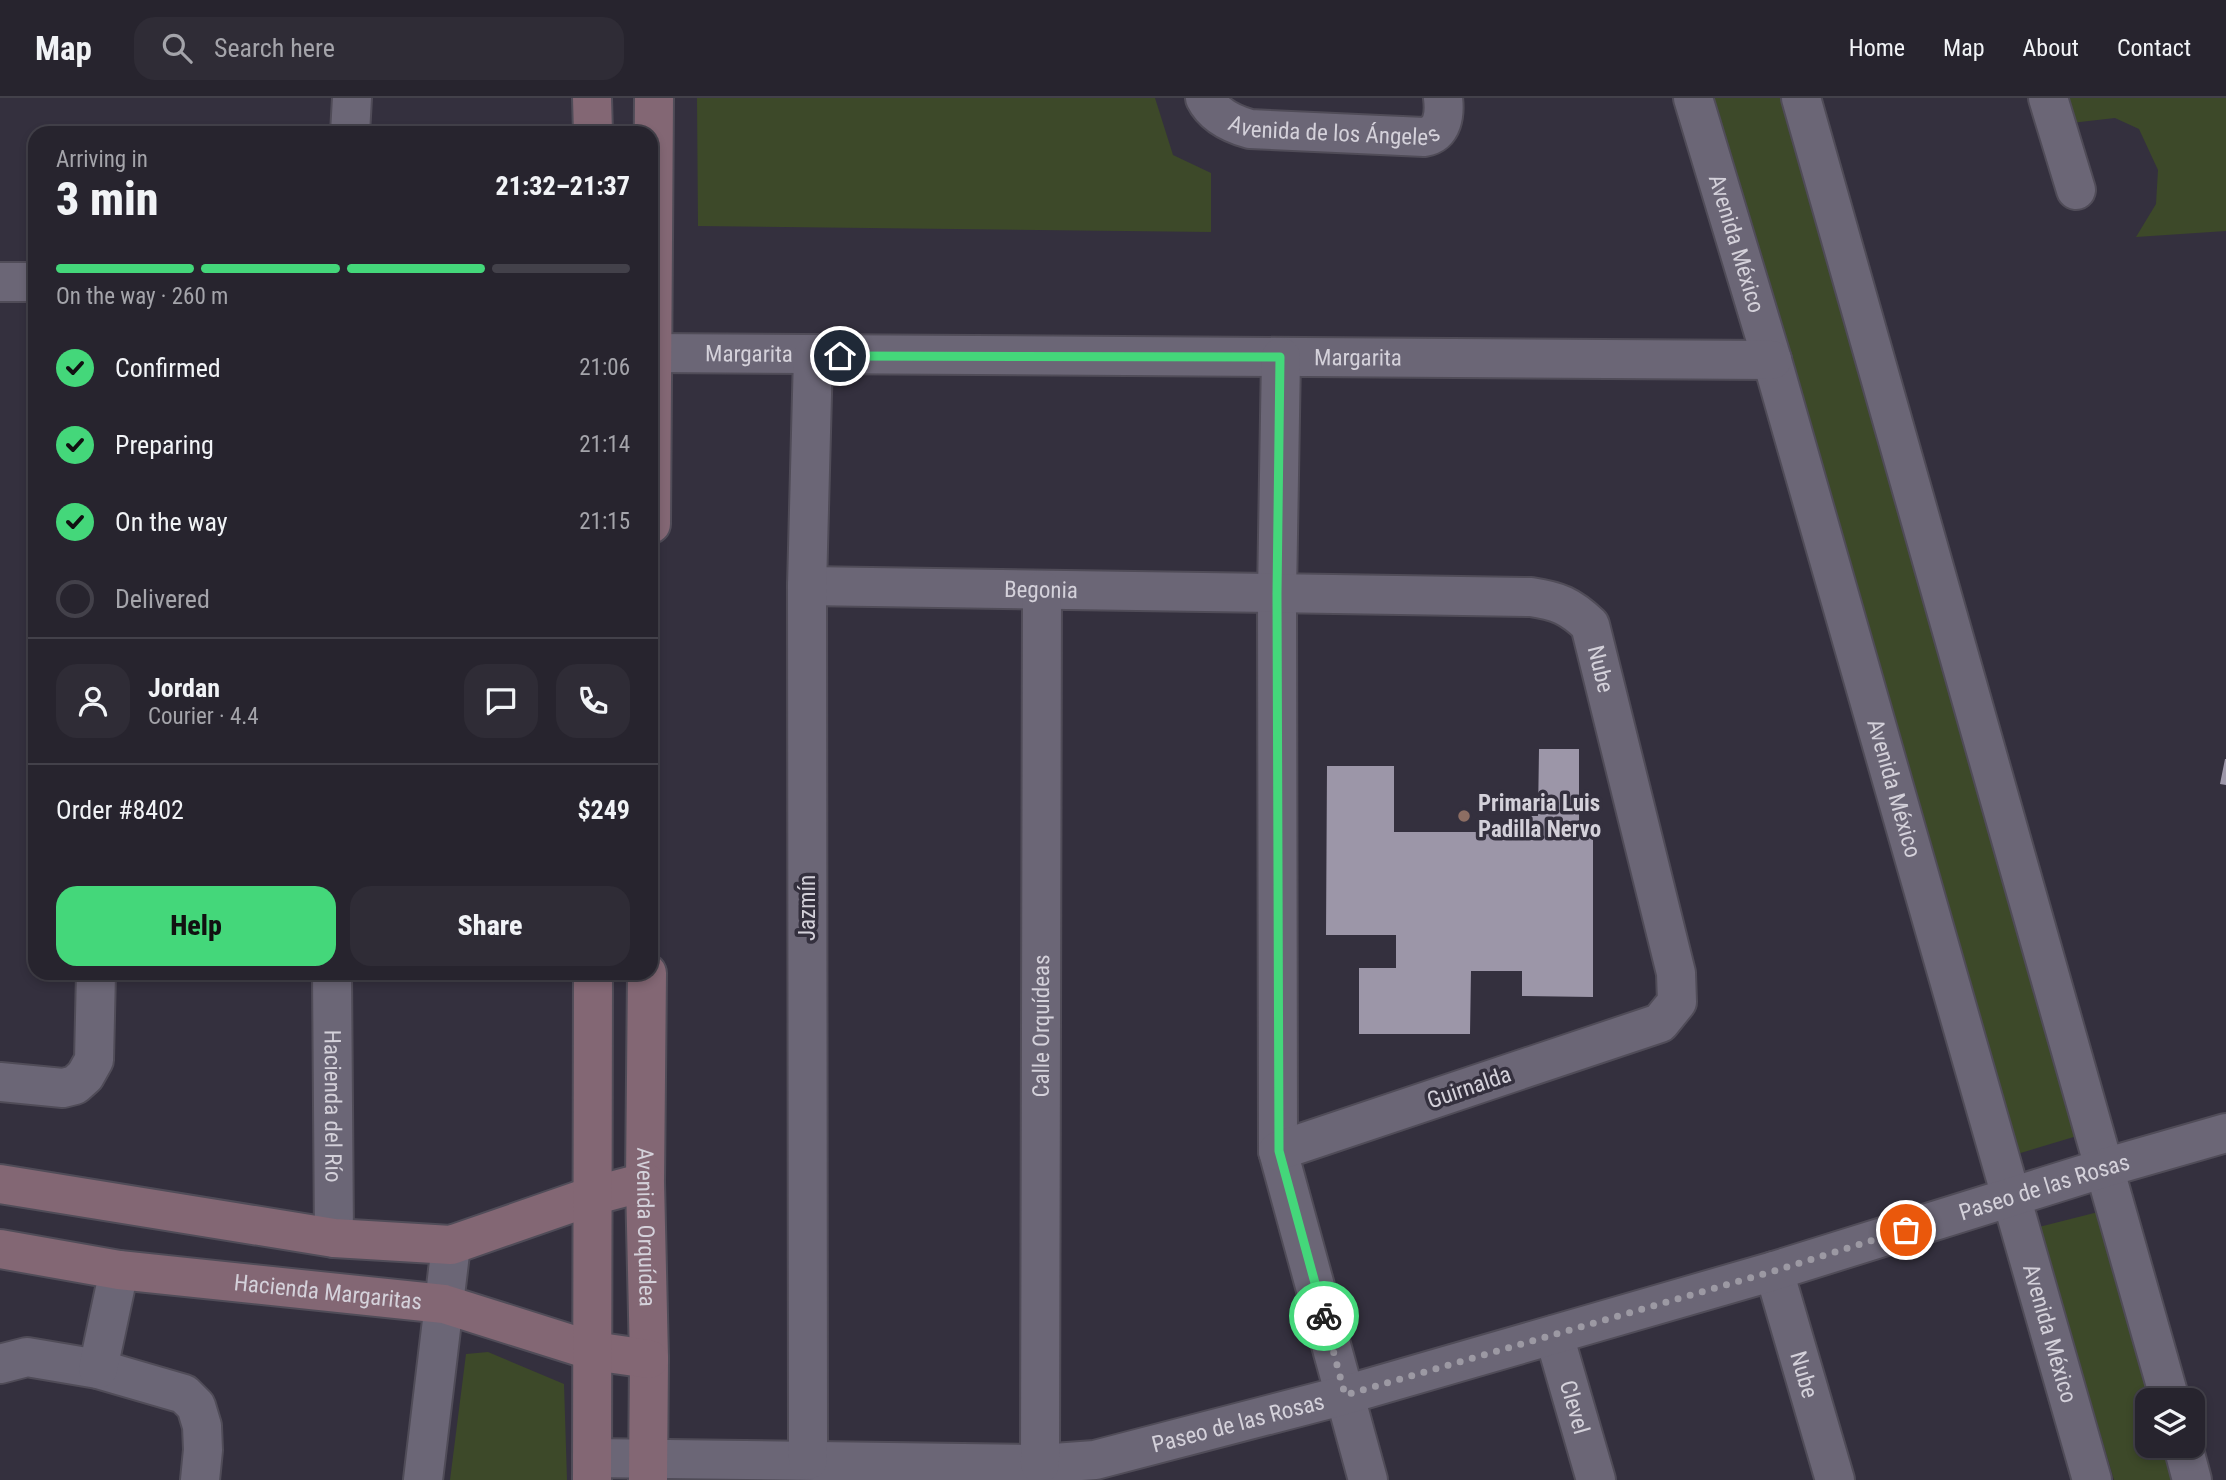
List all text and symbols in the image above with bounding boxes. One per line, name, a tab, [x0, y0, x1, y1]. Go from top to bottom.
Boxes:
search box	[134, 17, 624, 80]
text: Map	[35, 29, 92, 68]
icon: search	[158, 29, 196, 67]
text: Search here	[214, 33, 335, 63]
text: Home	[1849, 34, 1905, 62]
text: Map	[1943, 34, 1985, 62]
text: About	[2023, 34, 2079, 62]
text: Contact	[2117, 34, 2191, 62]
street label: Avenida de los Ángeles	[1224, 110, 1445, 151]
text: Arriving in	[56, 146, 148, 173]
text: 21:32–21:37	[496, 171, 630, 201]
street label: Avenida México	[1703, 171, 1770, 316]
text: 3 min	[56, 172, 159, 226]
text: On the way · 260 m	[56, 283, 228, 310]
pin	[810, 326, 870, 386]
icon: home	[821, 337, 859, 375]
street label: Margarita	[705, 340, 793, 368]
street label: Margarita	[1314, 344, 1402, 372]
icon: check	[56, 349, 94, 387]
text: Confirmed	[115, 353, 221, 383]
text: 21:06	[579, 354, 630, 381]
icon: check	[56, 426, 94, 464]
text: Preparing	[115, 430, 214, 460]
text: 21:14	[579, 431, 630, 458]
icon: check	[56, 503, 94, 541]
text: On the way	[115, 507, 228, 537]
text: 21:15	[579, 508, 630, 535]
street label: Begonia	[1004, 576, 1078, 604]
text: Delivered	[115, 584, 210, 614]
street label: Nube	[1582, 643, 1619, 695]
button: person	[56, 664, 130, 738]
button: chat	[464, 664, 538, 738]
button: phone	[556, 664, 630, 738]
text: Jordan	[148, 673, 220, 703]
text: Courier · 4.4	[148, 703, 259, 730]
street label: Avenida México	[1861, 716, 1926, 861]
place label: Primaria Luis Padilla Nervo	[1478, 790, 1601, 843]
text: Order #8402	[56, 795, 184, 825]
text: $249	[577, 795, 630, 825]
marker: Primaria Luis Padilla Nervo	[1456, 808, 1472, 824]
street label: Jazmín	[794, 875, 821, 941]
button: Help	[56, 886, 336, 966]
button: Share	[350, 886, 630, 966]
street label: Calle Orquídeas	[1028, 954, 1055, 1098]
street label: Hacienda del Río	[318, 1029, 347, 1183]
street label: Guirnalda	[1424, 1061, 1515, 1114]
street label: Avenida Orquídea	[631, 1147, 661, 1307]
street label: Paseo de las Rosas	[1956, 1148, 2133, 1226]
pin	[1876, 1200, 1936, 1260]
icon: bag	[1887, 1211, 1925, 1249]
street label: Avenida México	[2017, 1261, 2082, 1406]
street label: Hacienda Margaritas	[233, 1269, 423, 1316]
courier	[1289, 1281, 1359, 1351]
icon: bike	[1305, 1297, 1343, 1335]
street label: Nube	[1784, 1348, 1823, 1401]
street label: Clevel	[1554, 1377, 1595, 1437]
street label: Paseo de las Rosas	[1149, 1388, 1327, 1459]
map controls	[2135, 1388, 2205, 1458]
button: layers	[2135, 1388, 2205, 1458]

